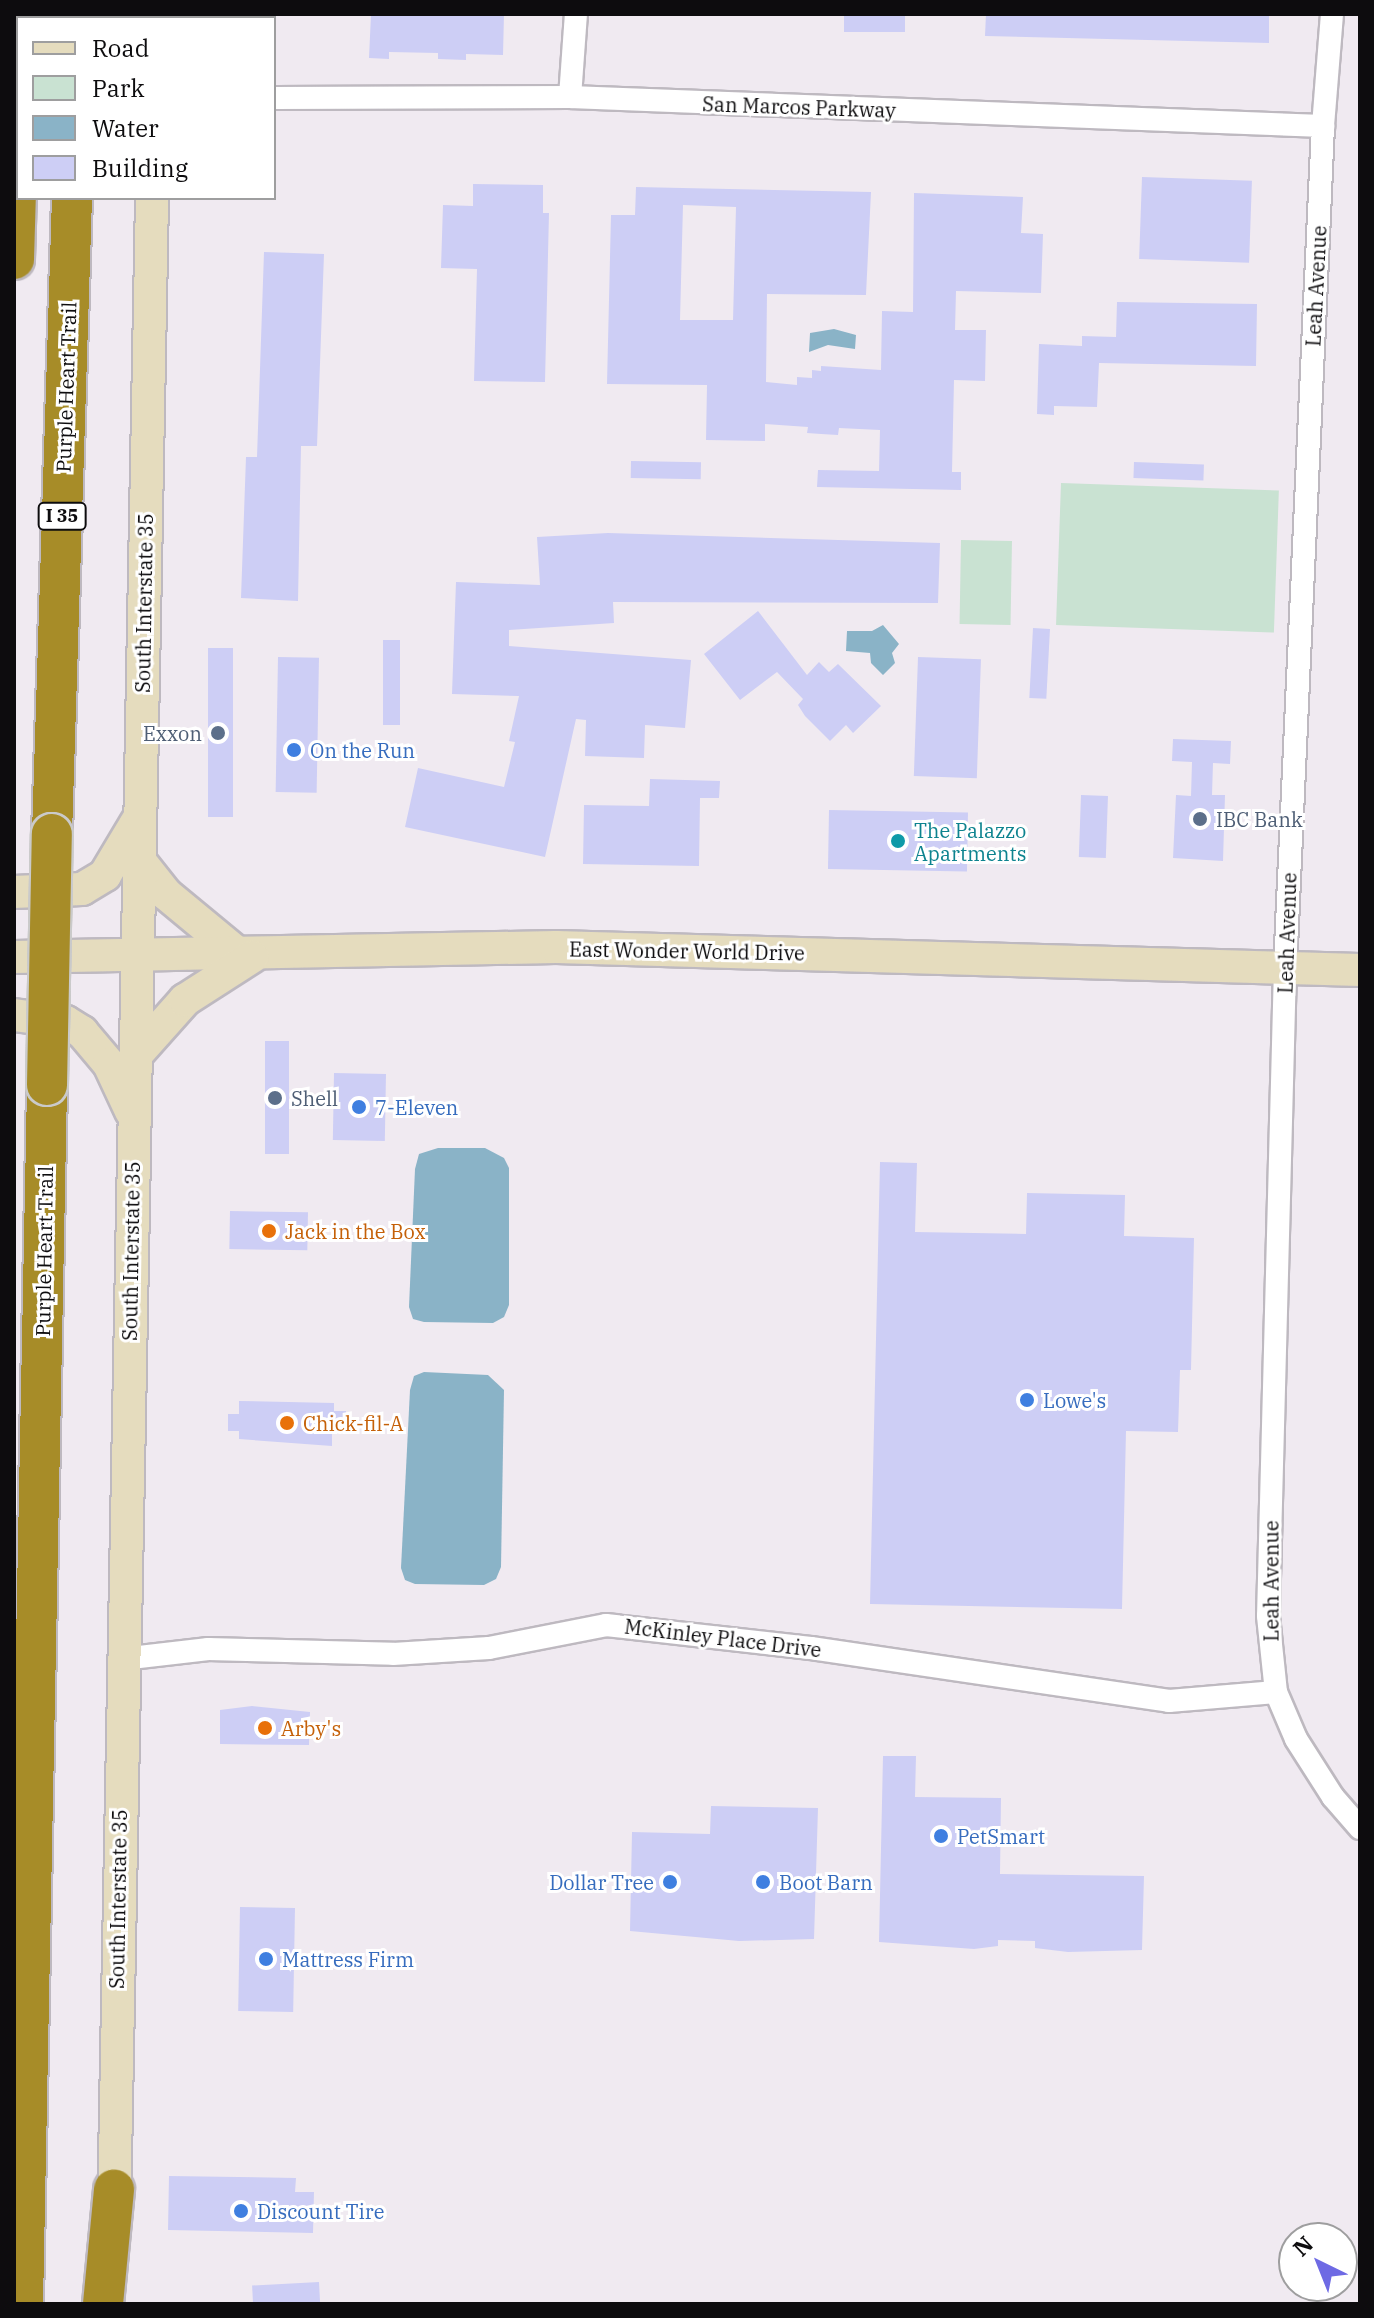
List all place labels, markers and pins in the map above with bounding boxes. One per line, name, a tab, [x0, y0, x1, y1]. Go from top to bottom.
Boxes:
place label: Exxon	[143, 721, 202, 745]
marker: Exxon	[209, 724, 227, 742]
place label: On the Run	[310, 738, 415, 762]
marker: On the Run	[285, 741, 303, 759]
place label: IBC Bank	[1216, 807, 1303, 831]
marker: IBC Bank	[1191, 810, 1209, 828]
place label: The Palazzo Apartments	[914, 818, 1026, 865]
marker: The Palazzo Apartments	[889, 832, 907, 850]
place label: Shell	[291, 1086, 338, 1110]
marker: Shell	[266, 1089, 284, 1107]
place label: 7-Eleven	[375, 1095, 458, 1119]
marker: 7-Eleven	[350, 1098, 368, 1116]
place label: Jack in the Box	[285, 1219, 426, 1243]
marker: Jack in the Box	[260, 1222, 278, 1240]
place label: Lowe's	[1043, 1388, 1106, 1412]
marker: Lowe's	[1018, 1391, 1036, 1409]
place label: Chick-fil-A	[303, 1411, 404, 1435]
marker: Chick-fil-A	[278, 1414, 296, 1432]
place label: Arby's	[281, 1716, 341, 1740]
marker: Arby's	[256, 1719, 274, 1737]
place label: PetSmart	[957, 1824, 1045, 1848]
marker: PetSmart	[932, 1827, 950, 1845]
place label: Dollar Tree	[549, 1870, 654, 1894]
place label: Boot Barn	[779, 1870, 873, 1894]
marker: Dollar Tree	[661, 1873, 679, 1891]
marker: Boot Barn	[754, 1873, 772, 1891]
place label: Mattress Firm	[282, 1947, 414, 1971]
marker: Mattress Firm	[257, 1950, 275, 1968]
place label: Discount Tire	[257, 2199, 384, 2223]
marker: Discount Tire	[232, 2202, 250, 2220]

